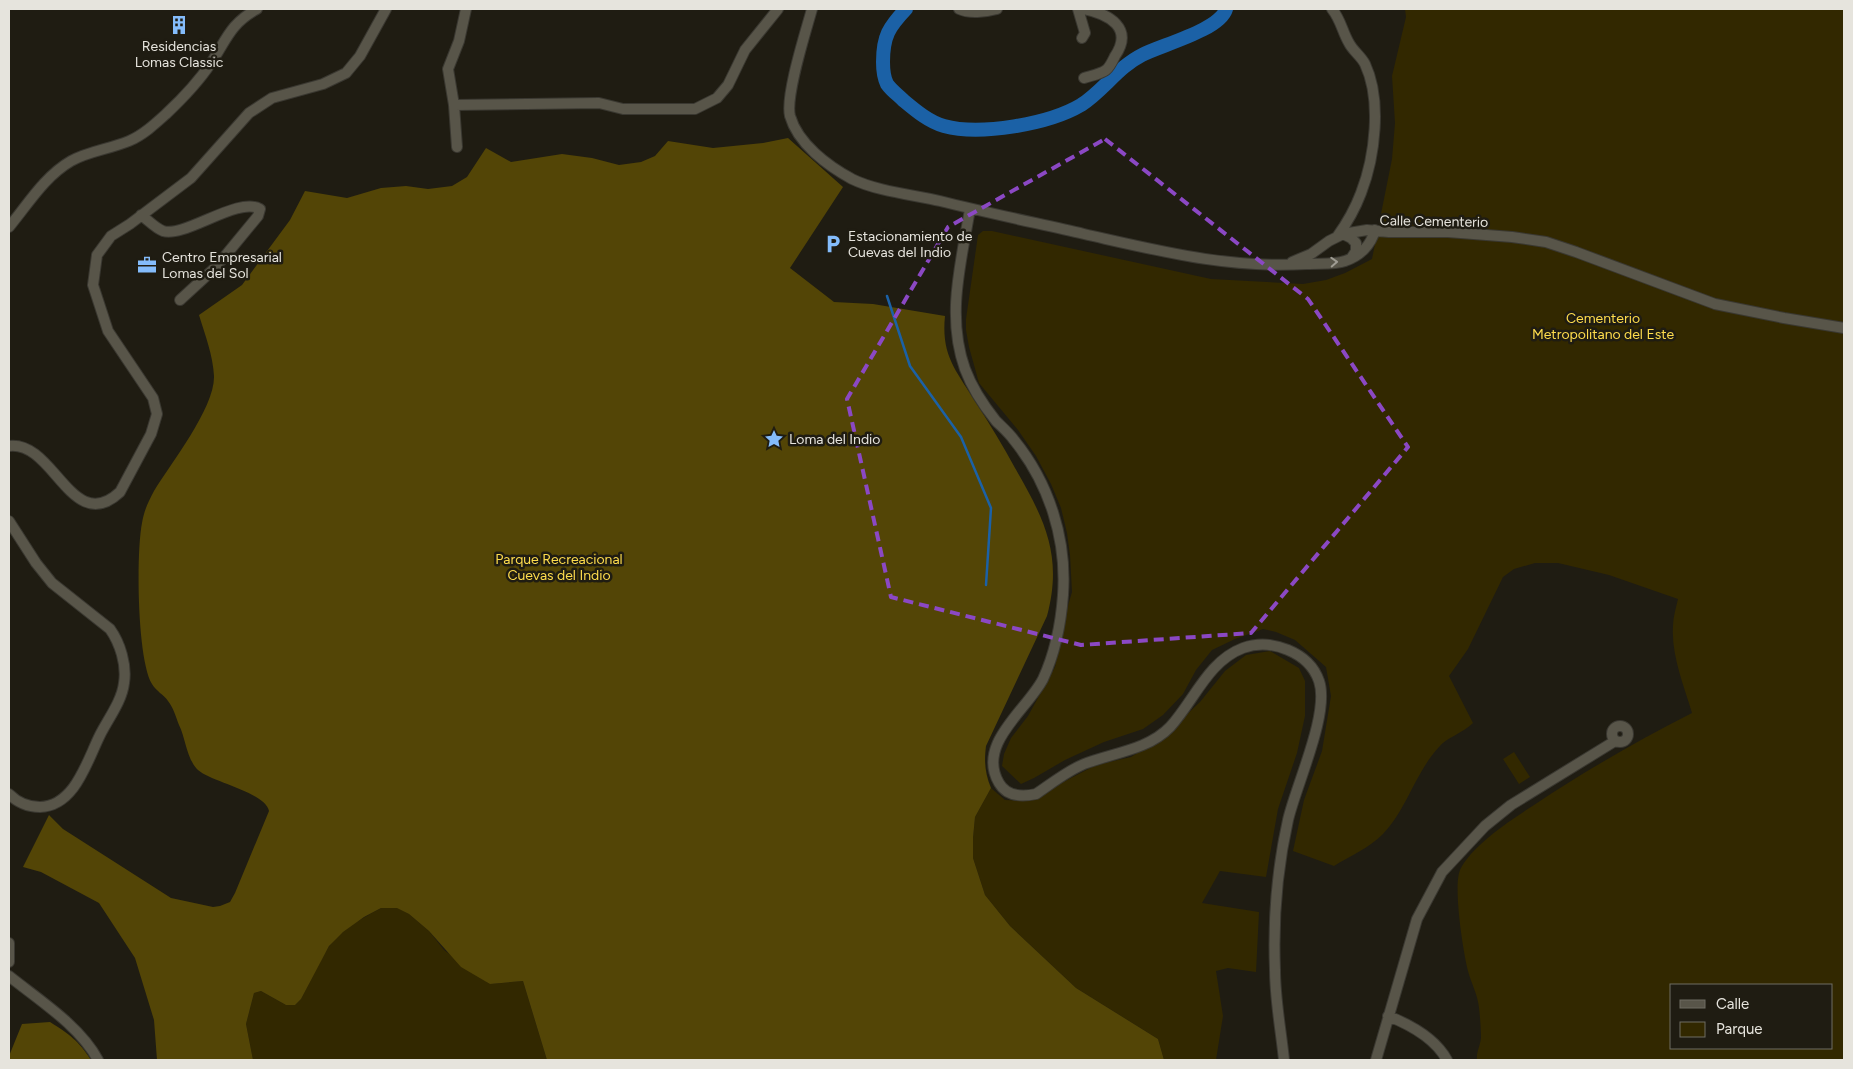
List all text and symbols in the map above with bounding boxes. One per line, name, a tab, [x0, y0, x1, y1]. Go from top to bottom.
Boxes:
building icon: Residencias Lomas Classic	[168, 14, 190, 36]
place label: Residencias Lomas Classic	[135, 38, 224, 71]
street label: Calle Cementerio	[1380, 212, 1488, 231]
place label: Estacionamiento de Cuevas del Indio	[848, 228, 973, 261]
parking icon: Estacionamiento de Cuevas del Indio	[822, 233, 844, 255]
place label: Centro Empresarial Lomas del Sol	[162, 249, 282, 282]
office icon: Centro Empresarial Lomas del Sol	[136, 254, 158, 276]
one-way arrow	[1330, 257, 1338, 268]
park label: Cementerio Metropolitano del Este	[1532, 310, 1674, 343]
place icon: Loma del Indio	[763, 428, 785, 450]
place label: Loma del Indio	[789, 431, 880, 448]
park label: Parque Recreacional Cuevas del Indio	[495, 551, 623, 584]
legend	[1670, 984, 1833, 1049]
text: Calle	[1716, 995, 1749, 1013]
text: Parque	[1716, 1020, 1763, 1038]

